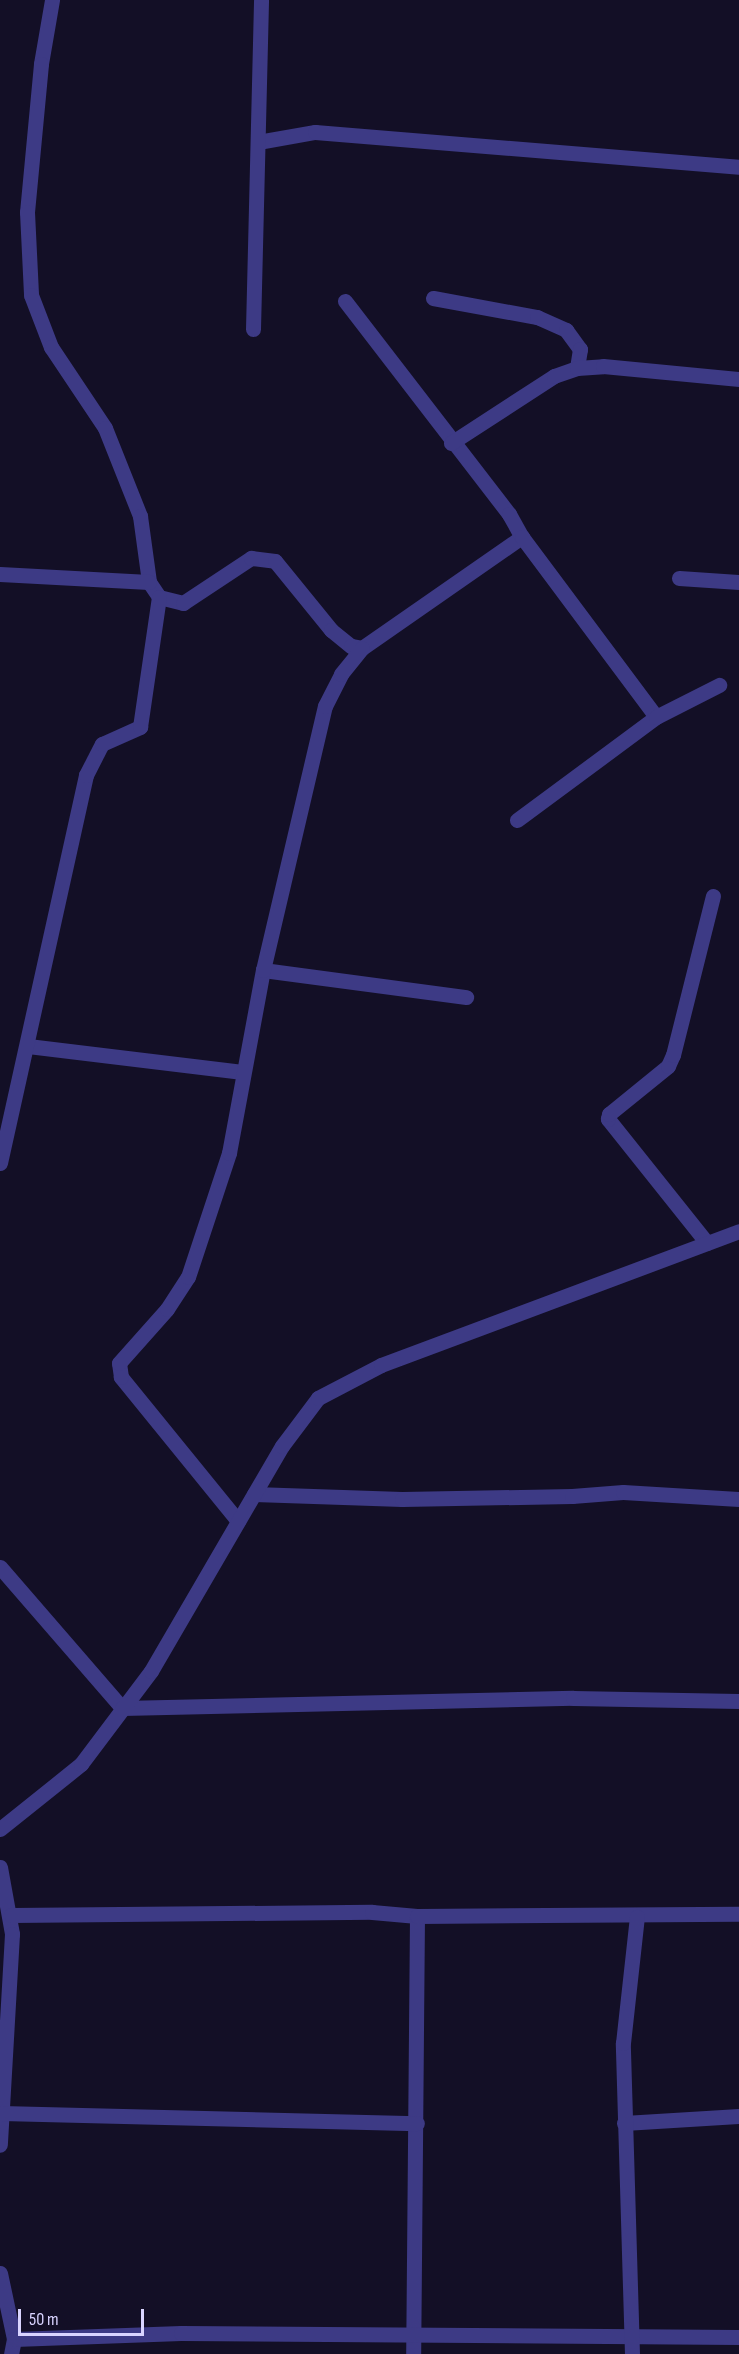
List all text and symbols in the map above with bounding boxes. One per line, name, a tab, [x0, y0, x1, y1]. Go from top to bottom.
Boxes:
scale bar	[21, 2297, 147, 2335]
text: 50 m	[29, 2309, 59, 2330]

